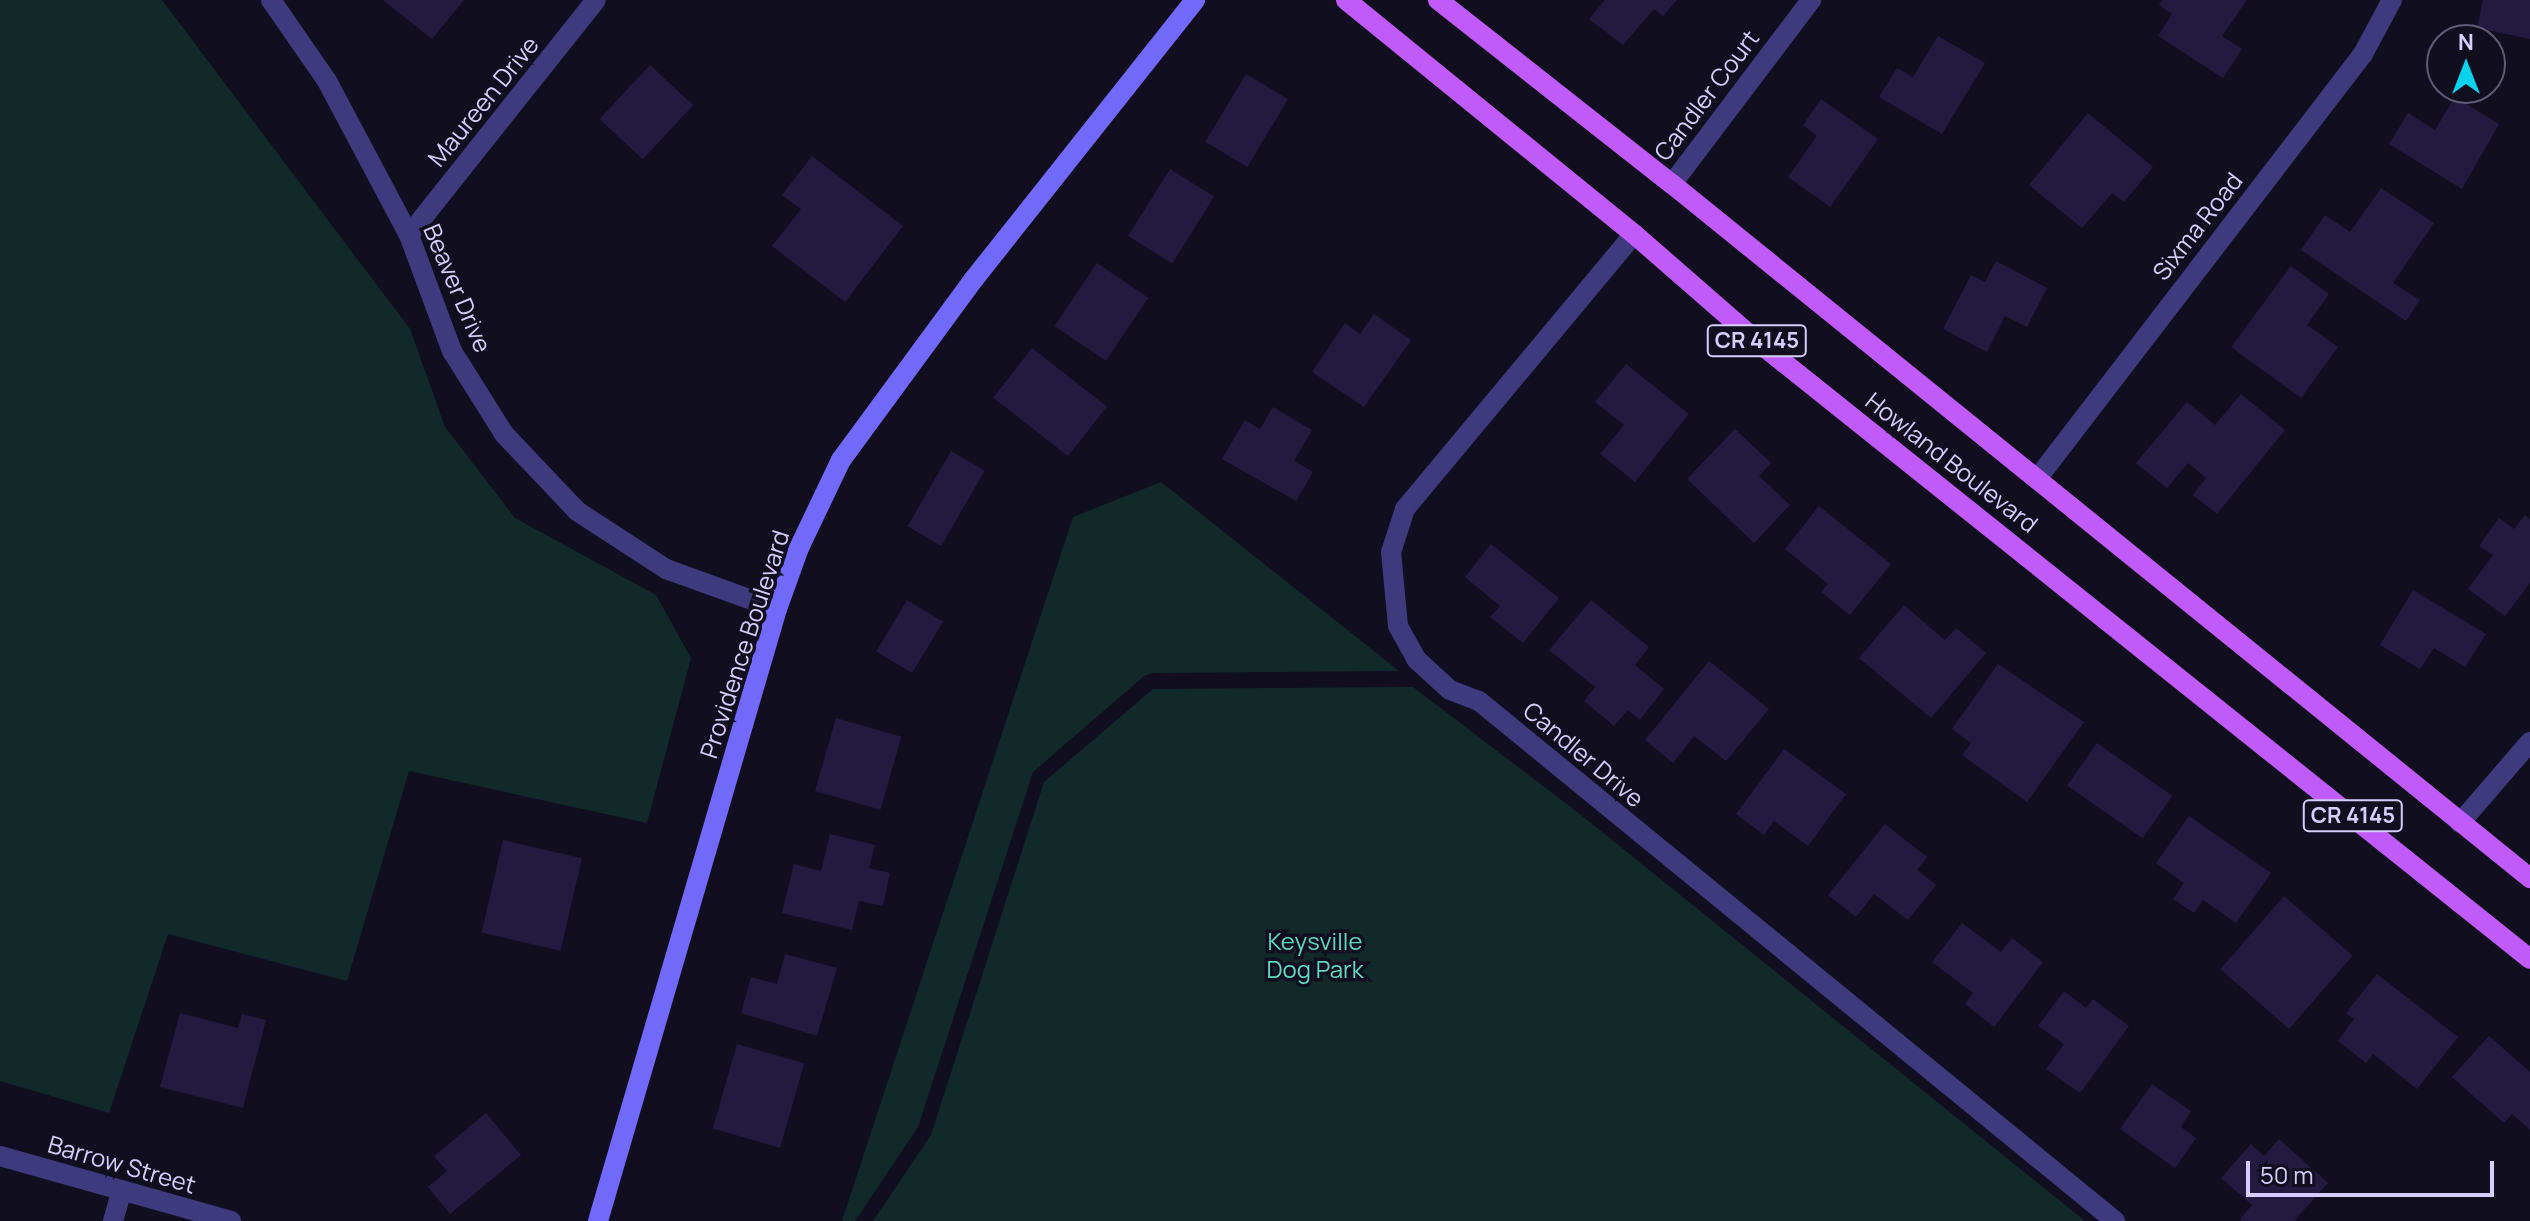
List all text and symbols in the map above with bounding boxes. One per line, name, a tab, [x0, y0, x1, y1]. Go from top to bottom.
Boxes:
street label: Candler Court	[1648, 24, 1764, 166]
north arrow	[2426, 24, 2506, 104]
text: N	[2458, 27, 2474, 57]
street label: Maureen Drive	[422, 30, 544, 172]
street label: Sixma Road	[2146, 167, 2248, 285]
street label: Beaver Drive	[418, 219, 498, 357]
road number: CR 4145	[1705, 323, 1809, 359]
street label: Howland Boulevard	[1860, 386, 2044, 538]
street label: Providence Boulevard	[694, 526, 794, 762]
street label: Candler Drive	[1518, 695, 1650, 813]
road number: CR 4145	[2301, 798, 2405, 834]
park label: Keysville Dog Park	[1266, 927, 1364, 983]
street label: Barrow Street	[45, 1129, 199, 1199]
scale bar	[2250, 1145, 2498, 1195]
text: 50 m	[2260, 1158, 2314, 1191]

